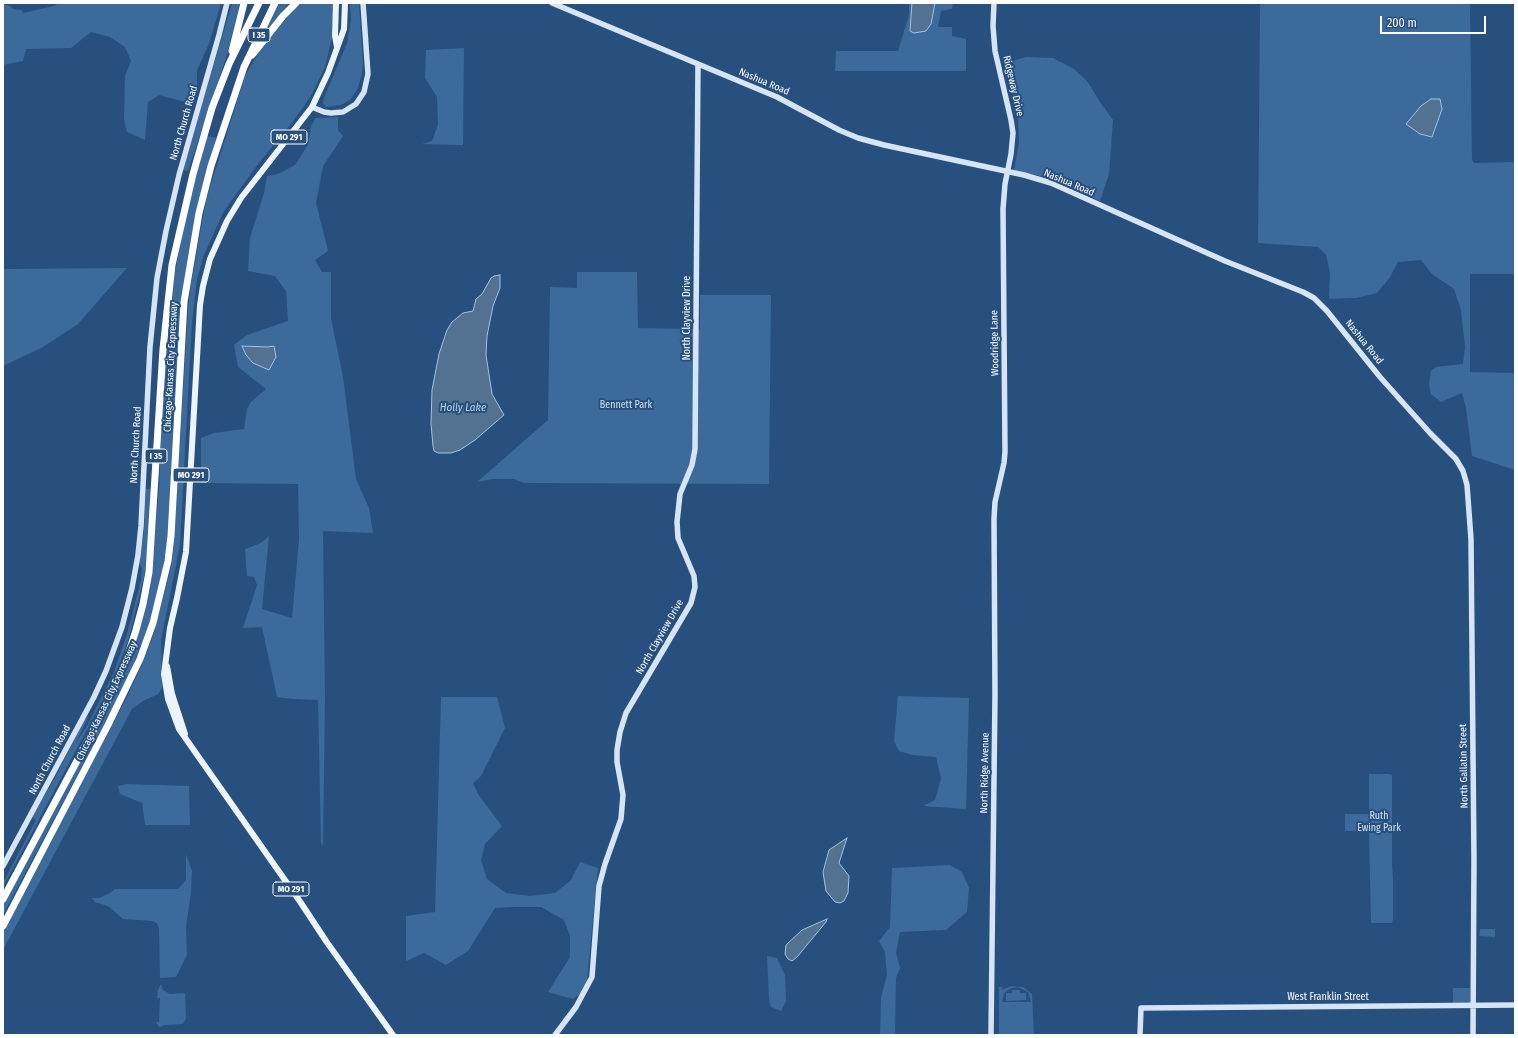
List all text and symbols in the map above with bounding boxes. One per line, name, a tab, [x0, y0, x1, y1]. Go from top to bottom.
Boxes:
scale bar	[1382, 8, 1488, 34]
text: 200 m	[1387, 16, 1417, 30]
road number: I 35	[248, 28, 270, 42]
street label: Ridgeway Drive	[1000, 54, 1026, 118]
street label: Nashua Road	[737, 66, 791, 98]
street label: North Church Road	[168, 84, 200, 162]
road number: MO 291	[271, 130, 307, 144]
street label: Nashua Road	[1042, 167, 1096, 199]
street label: North Clayview Drive	[681, 276, 693, 360]
street label: Chicago-Kansas City Expressway	[162, 302, 180, 432]
street label: Woodridge Lane	[988, 310, 1002, 376]
street label: Nashua Road	[1342, 317, 1386, 367]
park label: Bennett Park	[600, 399, 652, 411]
water label: Holly Lake	[440, 401, 486, 415]
street label: North Church Road	[128, 406, 144, 484]
road number: I 35	[145, 449, 167, 463]
road number: MO 291	[173, 468, 209, 482]
street label: North Clayview Drive	[634, 597, 686, 677]
street label: Chicago-Kansas City Expressway	[74, 639, 140, 763]
street label: North Church Road	[27, 723, 73, 797]
street label: North Gallatin Street	[1457, 724, 1471, 808]
street label: North Ridge Avenue	[978, 732, 992, 814]
park label: Ruth Ewing Park	[1357, 810, 1401, 834]
road number: MO 291	[273, 882, 309, 896]
street label: West Franklin Street	[1287, 991, 1369, 1003]

